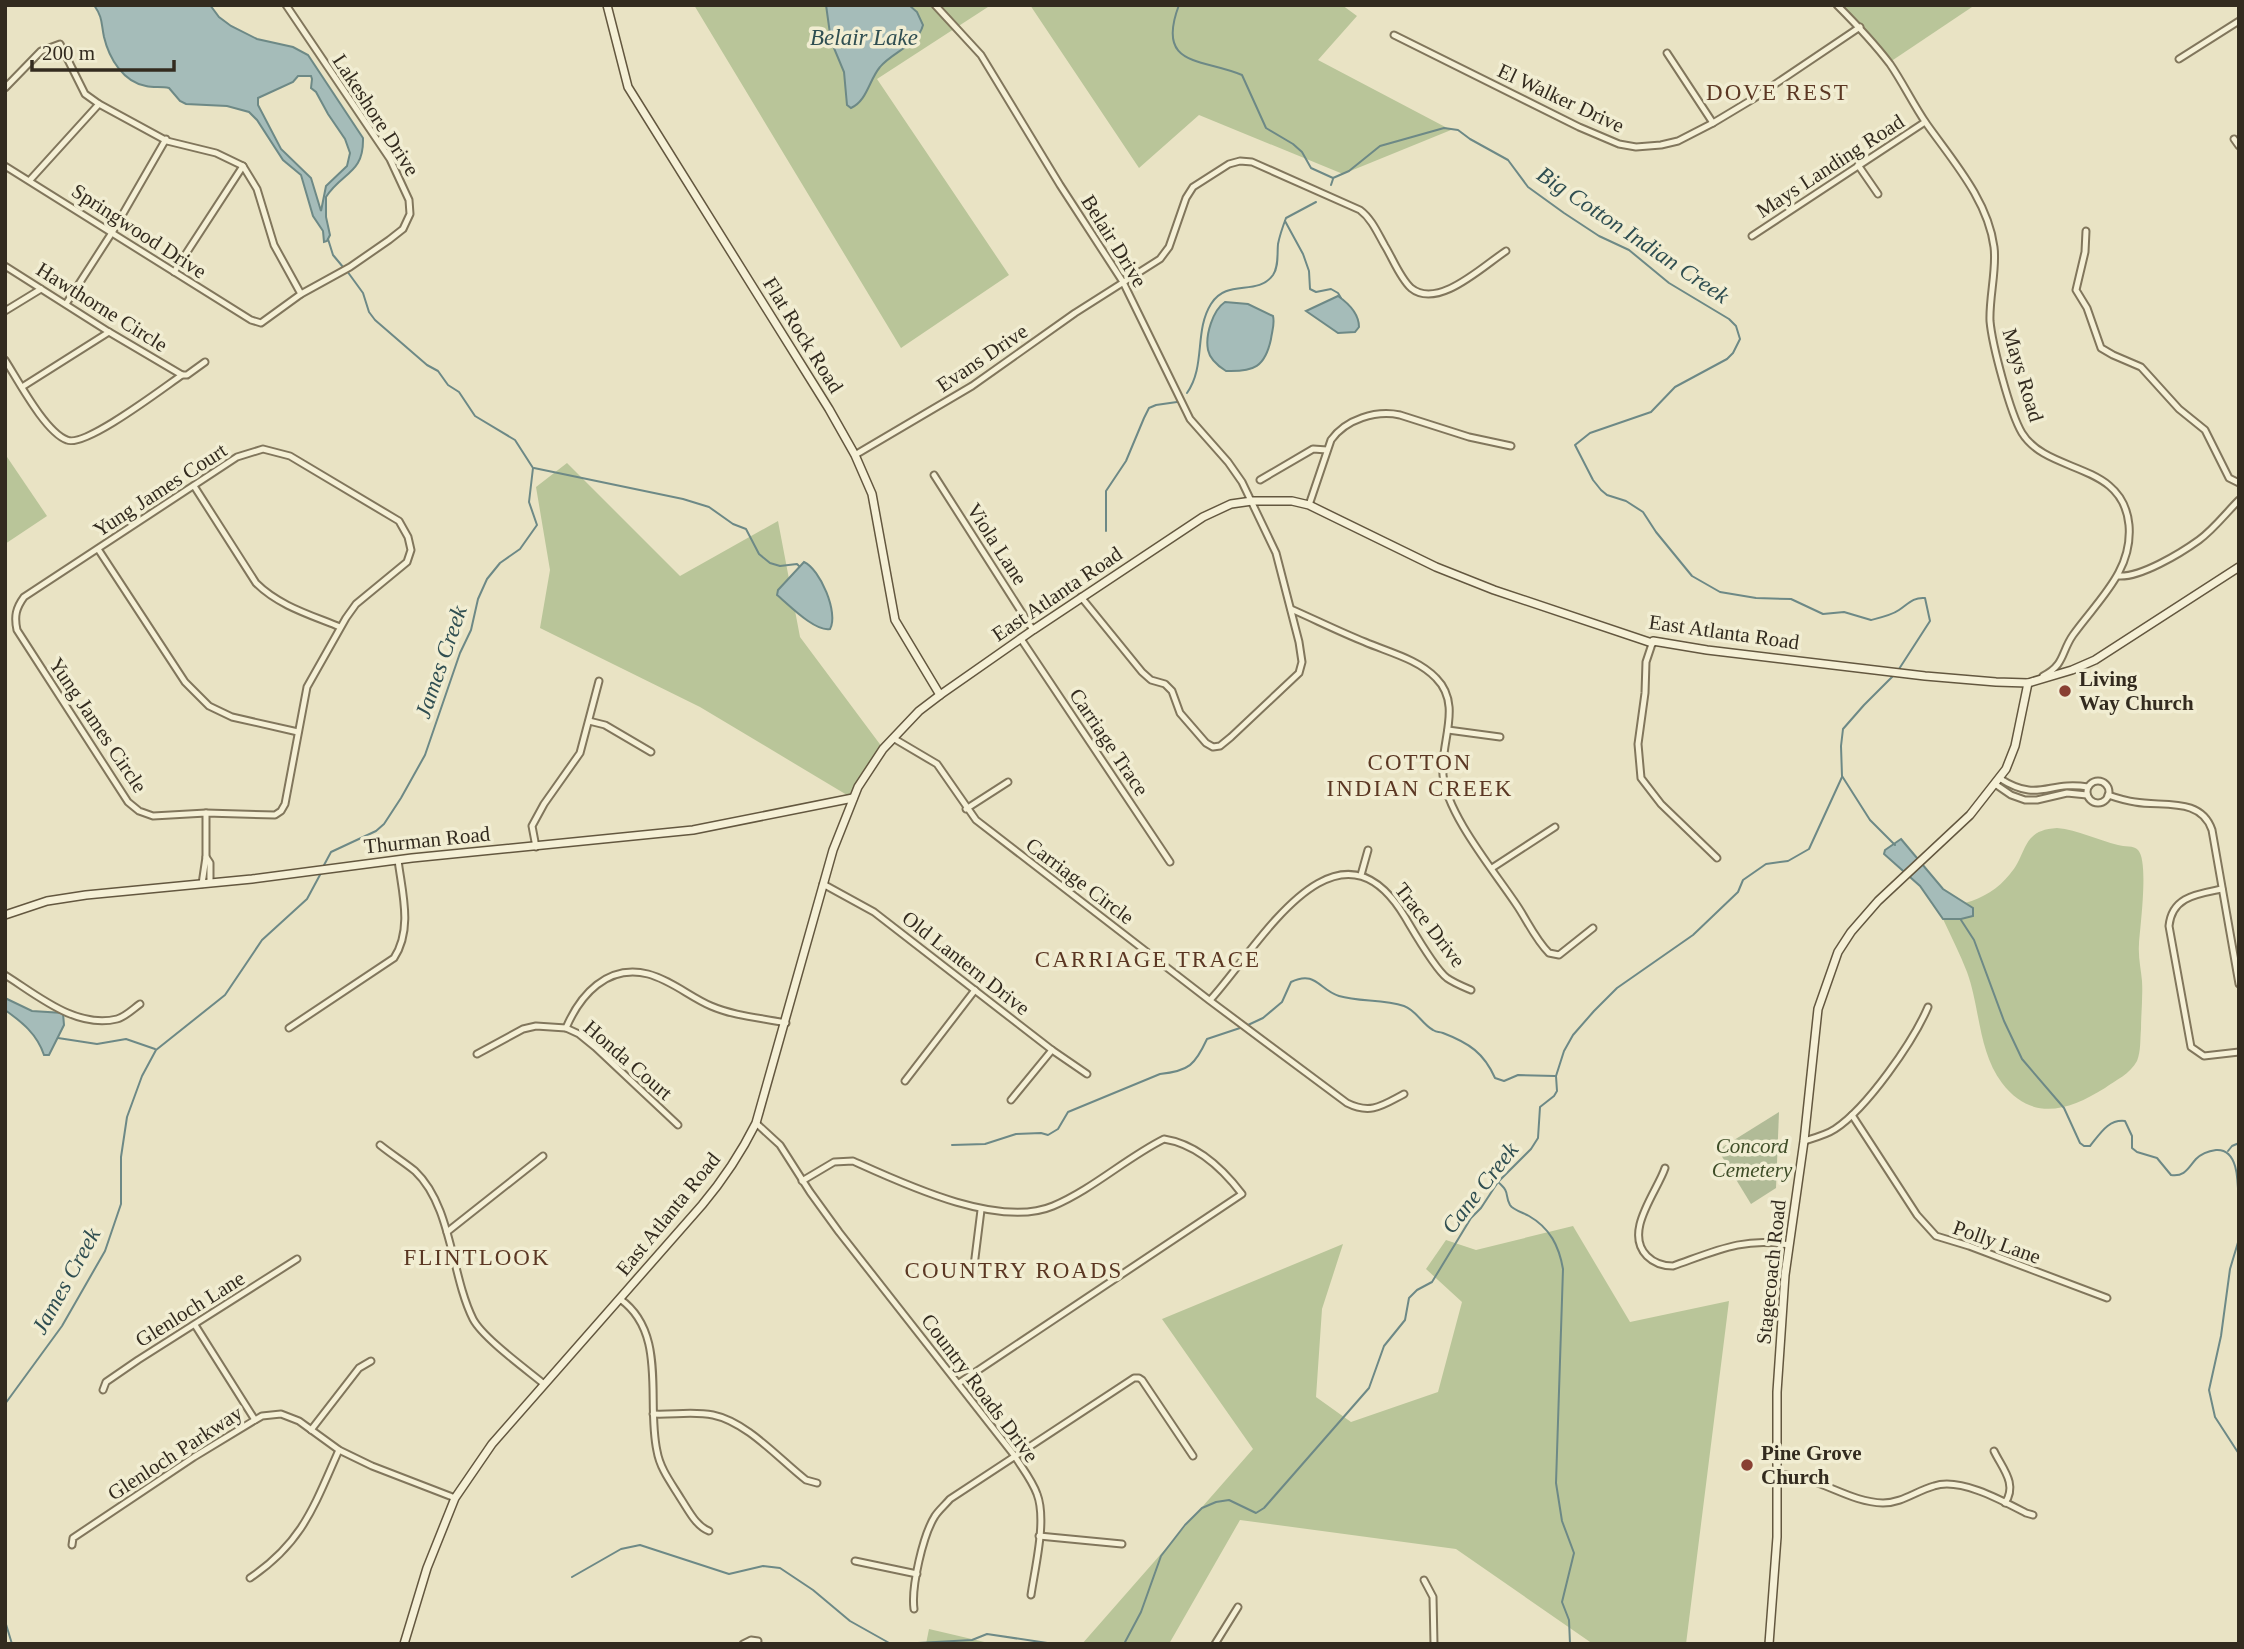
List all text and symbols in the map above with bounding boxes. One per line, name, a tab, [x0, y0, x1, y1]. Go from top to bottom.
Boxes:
water label: Belair Lake	[810, 25, 918, 50]
scale bar	[32, 28, 173, 72]
text: 200 m	[42, 41, 95, 65]
street label: Lakeshore Drive	[328, 50, 424, 180]
street label: El Walker Drive	[1494, 58, 1628, 138]
district label: DOVE REST	[1706, 80, 1850, 105]
street label: Mays Landing Road	[1752, 109, 1909, 223]
water label: Big Cotton Indian Creek	[1532, 161, 1734, 309]
street label: Springwood Drive	[67, 179, 211, 283]
street label: Belair Drive	[1076, 190, 1152, 292]
street label: Hawthorne Circle	[32, 257, 172, 357]
street label: Flat Rock Road	[758, 273, 848, 398]
street label: Evans Drive	[932, 319, 1032, 397]
street label: Mays Road	[1997, 325, 2049, 425]
street label: Yung James Court	[89, 438, 231, 542]
street label: Viola Lane	[962, 499, 1032, 589]
street label: East Atlanta Road	[987, 541, 1127, 646]
water label: James Creek	[410, 602, 472, 722]
street label: East Atlanta Road	[1647, 610, 1801, 655]
street label: Yung James Circle	[44, 653, 152, 797]
place label: Living Way Church	[2079, 667, 2194, 715]
marker: Living Way Church	[2057, 683, 2073, 699]
street label: Carriage Trace	[1064, 684, 1154, 800]
district label: COTTON INDIAN CREEK	[1327, 750, 1513, 801]
street label: Thurman Road	[363, 821, 492, 859]
street label: Carriage Circle	[1021, 833, 1139, 929]
street label: Trace Drive	[1390, 878, 1470, 972]
street label: Old Lantern Drive	[897, 906, 1035, 1020]
district label: CARRIAGE TRACE	[1035, 947, 1261, 972]
street label: Honda Court	[579, 1015, 677, 1105]
park label: Concord Cemetery	[1712, 1134, 1793, 1182]
water label: Cane Creek	[1437, 1137, 1524, 1238]
street label: East Atlanta Road	[611, 1147, 725, 1280]
street label: Stagecoach Road	[1751, 1198, 1791, 1345]
street label: Polly Lane	[1950, 1215, 2044, 1269]
water label: James Creek	[27, 1223, 106, 1338]
district label: FLINTLOOK	[403, 1245, 551, 1270]
district label: COUNTRY ROADS	[905, 1258, 1123, 1283]
street label: Glenloch Lane	[131, 1266, 249, 1352]
street label: Country Roads Drive	[916, 1309, 1044, 1467]
street label: Glenloch Parkway	[103, 1400, 247, 1505]
place label: Pine Grove Church	[1761, 1441, 1862, 1489]
marker: Pine Grove Church	[1739, 1457, 1755, 1473]

